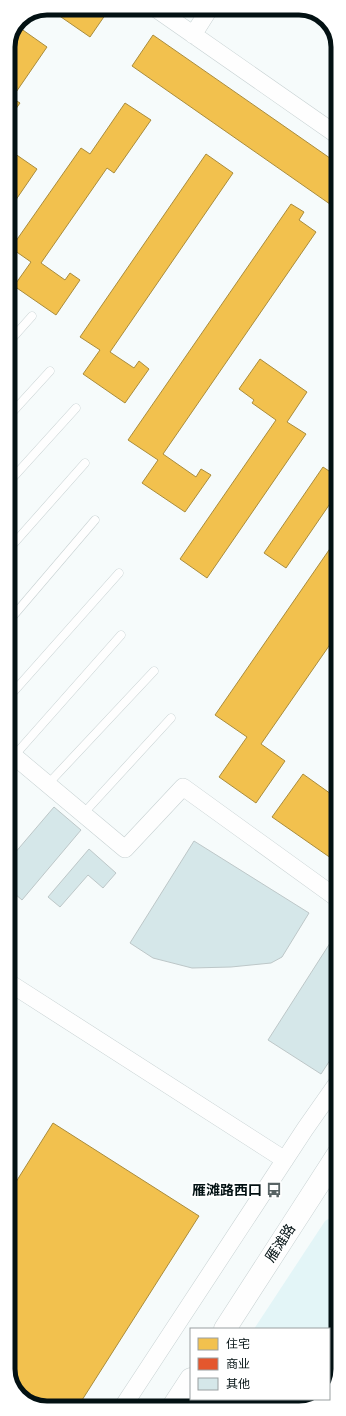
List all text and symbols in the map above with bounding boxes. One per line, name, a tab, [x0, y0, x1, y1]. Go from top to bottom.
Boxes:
place label: 雁滩路西口	[192, 1180, 262, 1200]
bus stop icon: 雁滩路西口	[265, 1181, 283, 1199]
street label: 雁滩路	[260, 1220, 300, 1266]
legend	[190, 1328, 330, 1400]
text: 住宅	[226, 1335, 250, 1352]
text: 商业	[226, 1355, 250, 1372]
text: 其他	[226, 1375, 250, 1392]

